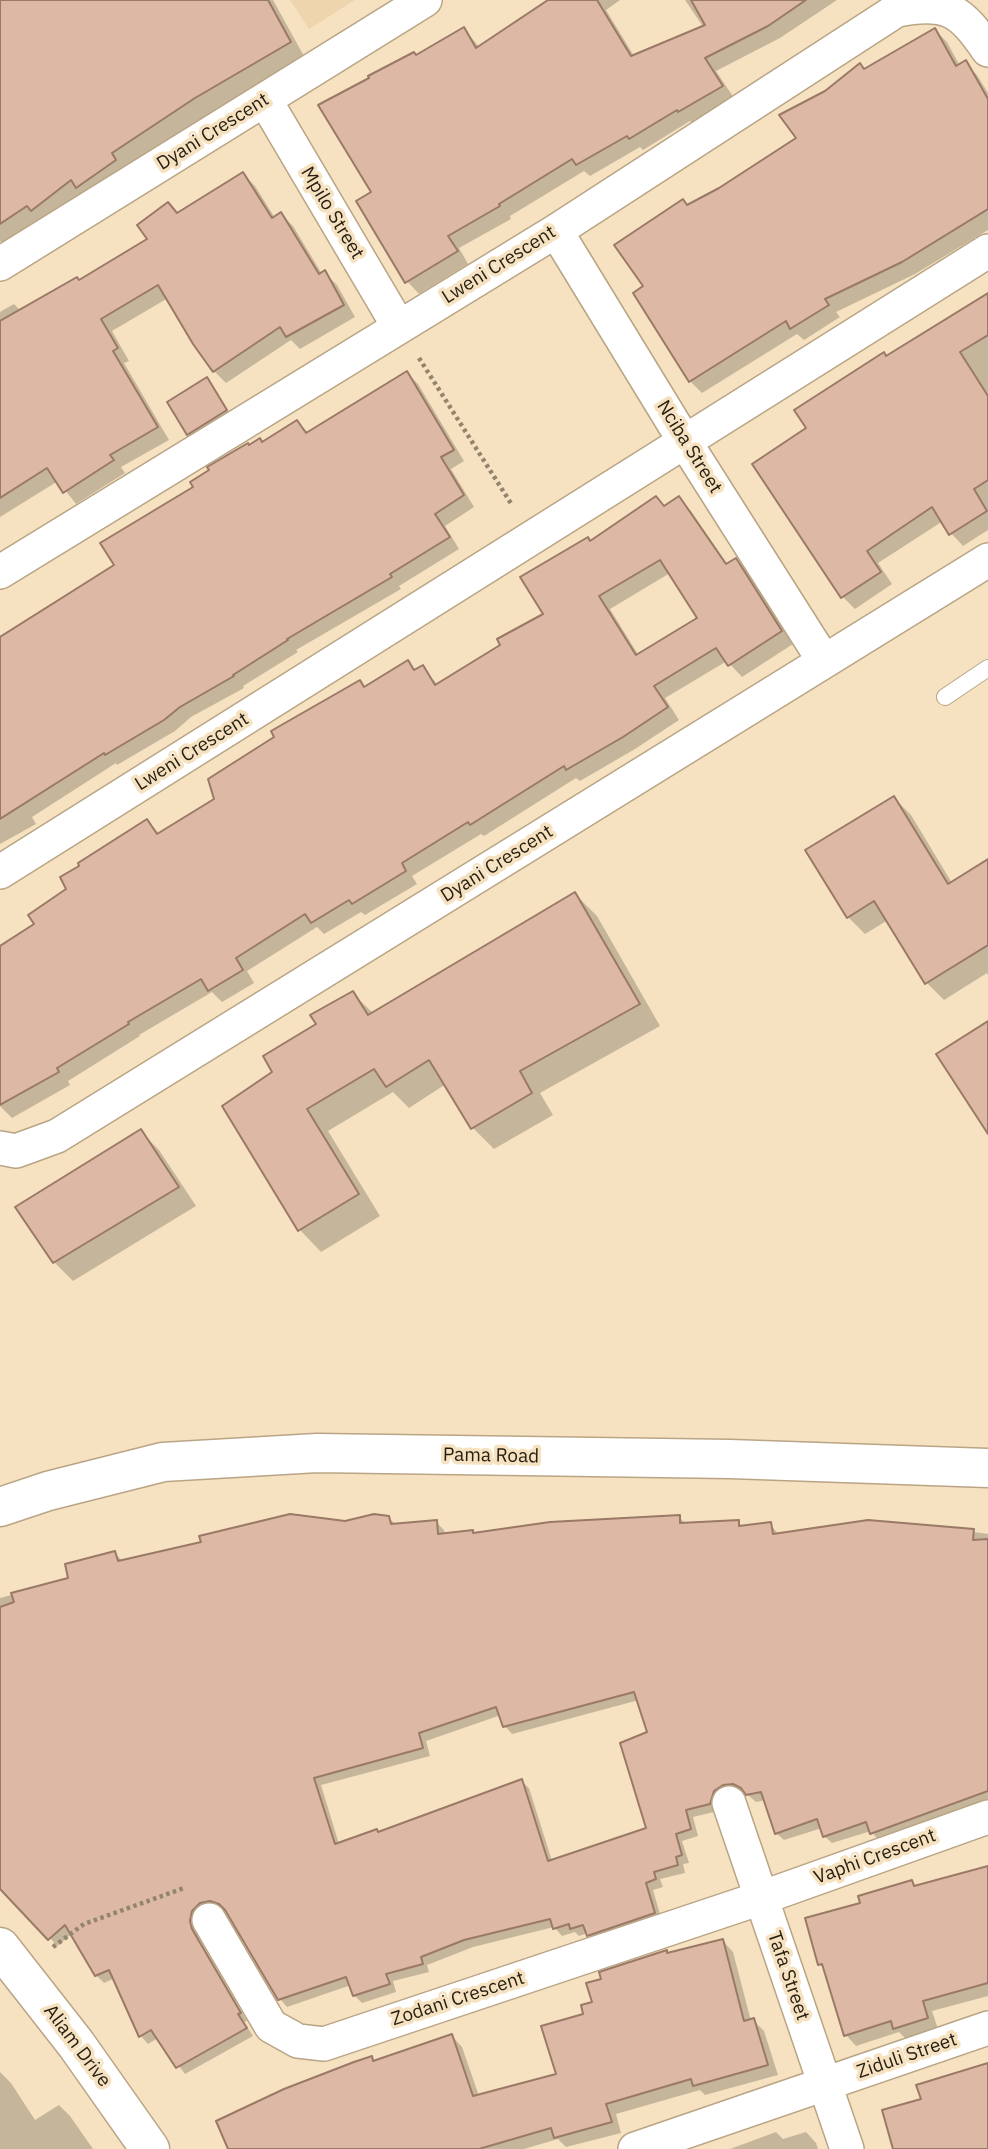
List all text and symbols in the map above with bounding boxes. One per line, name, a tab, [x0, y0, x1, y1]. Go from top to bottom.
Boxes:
street label: Dyani Crescent	[153, 88, 273, 176]
street label: Mpilo Street	[296, 163, 368, 263]
street label: Lweni Crescent	[438, 221, 560, 309]
street label: Nciba Street	[651, 396, 727, 498]
street label: Lweni Crescent	[131, 708, 253, 796]
street label: Dyani Crescent	[437, 820, 557, 908]
street label: Pama Road	[443, 1444, 539, 1468]
street label: Vaphi Crescent	[811, 1824, 939, 1890]
street label: Tafa Street	[762, 1929, 814, 2023]
street label: Zodani Crescent	[389, 1967, 527, 2031]
street label: Aliam Drive	[39, 2000, 115, 2092]
street label: Ziduli Street	[854, 2028, 960, 2084]

